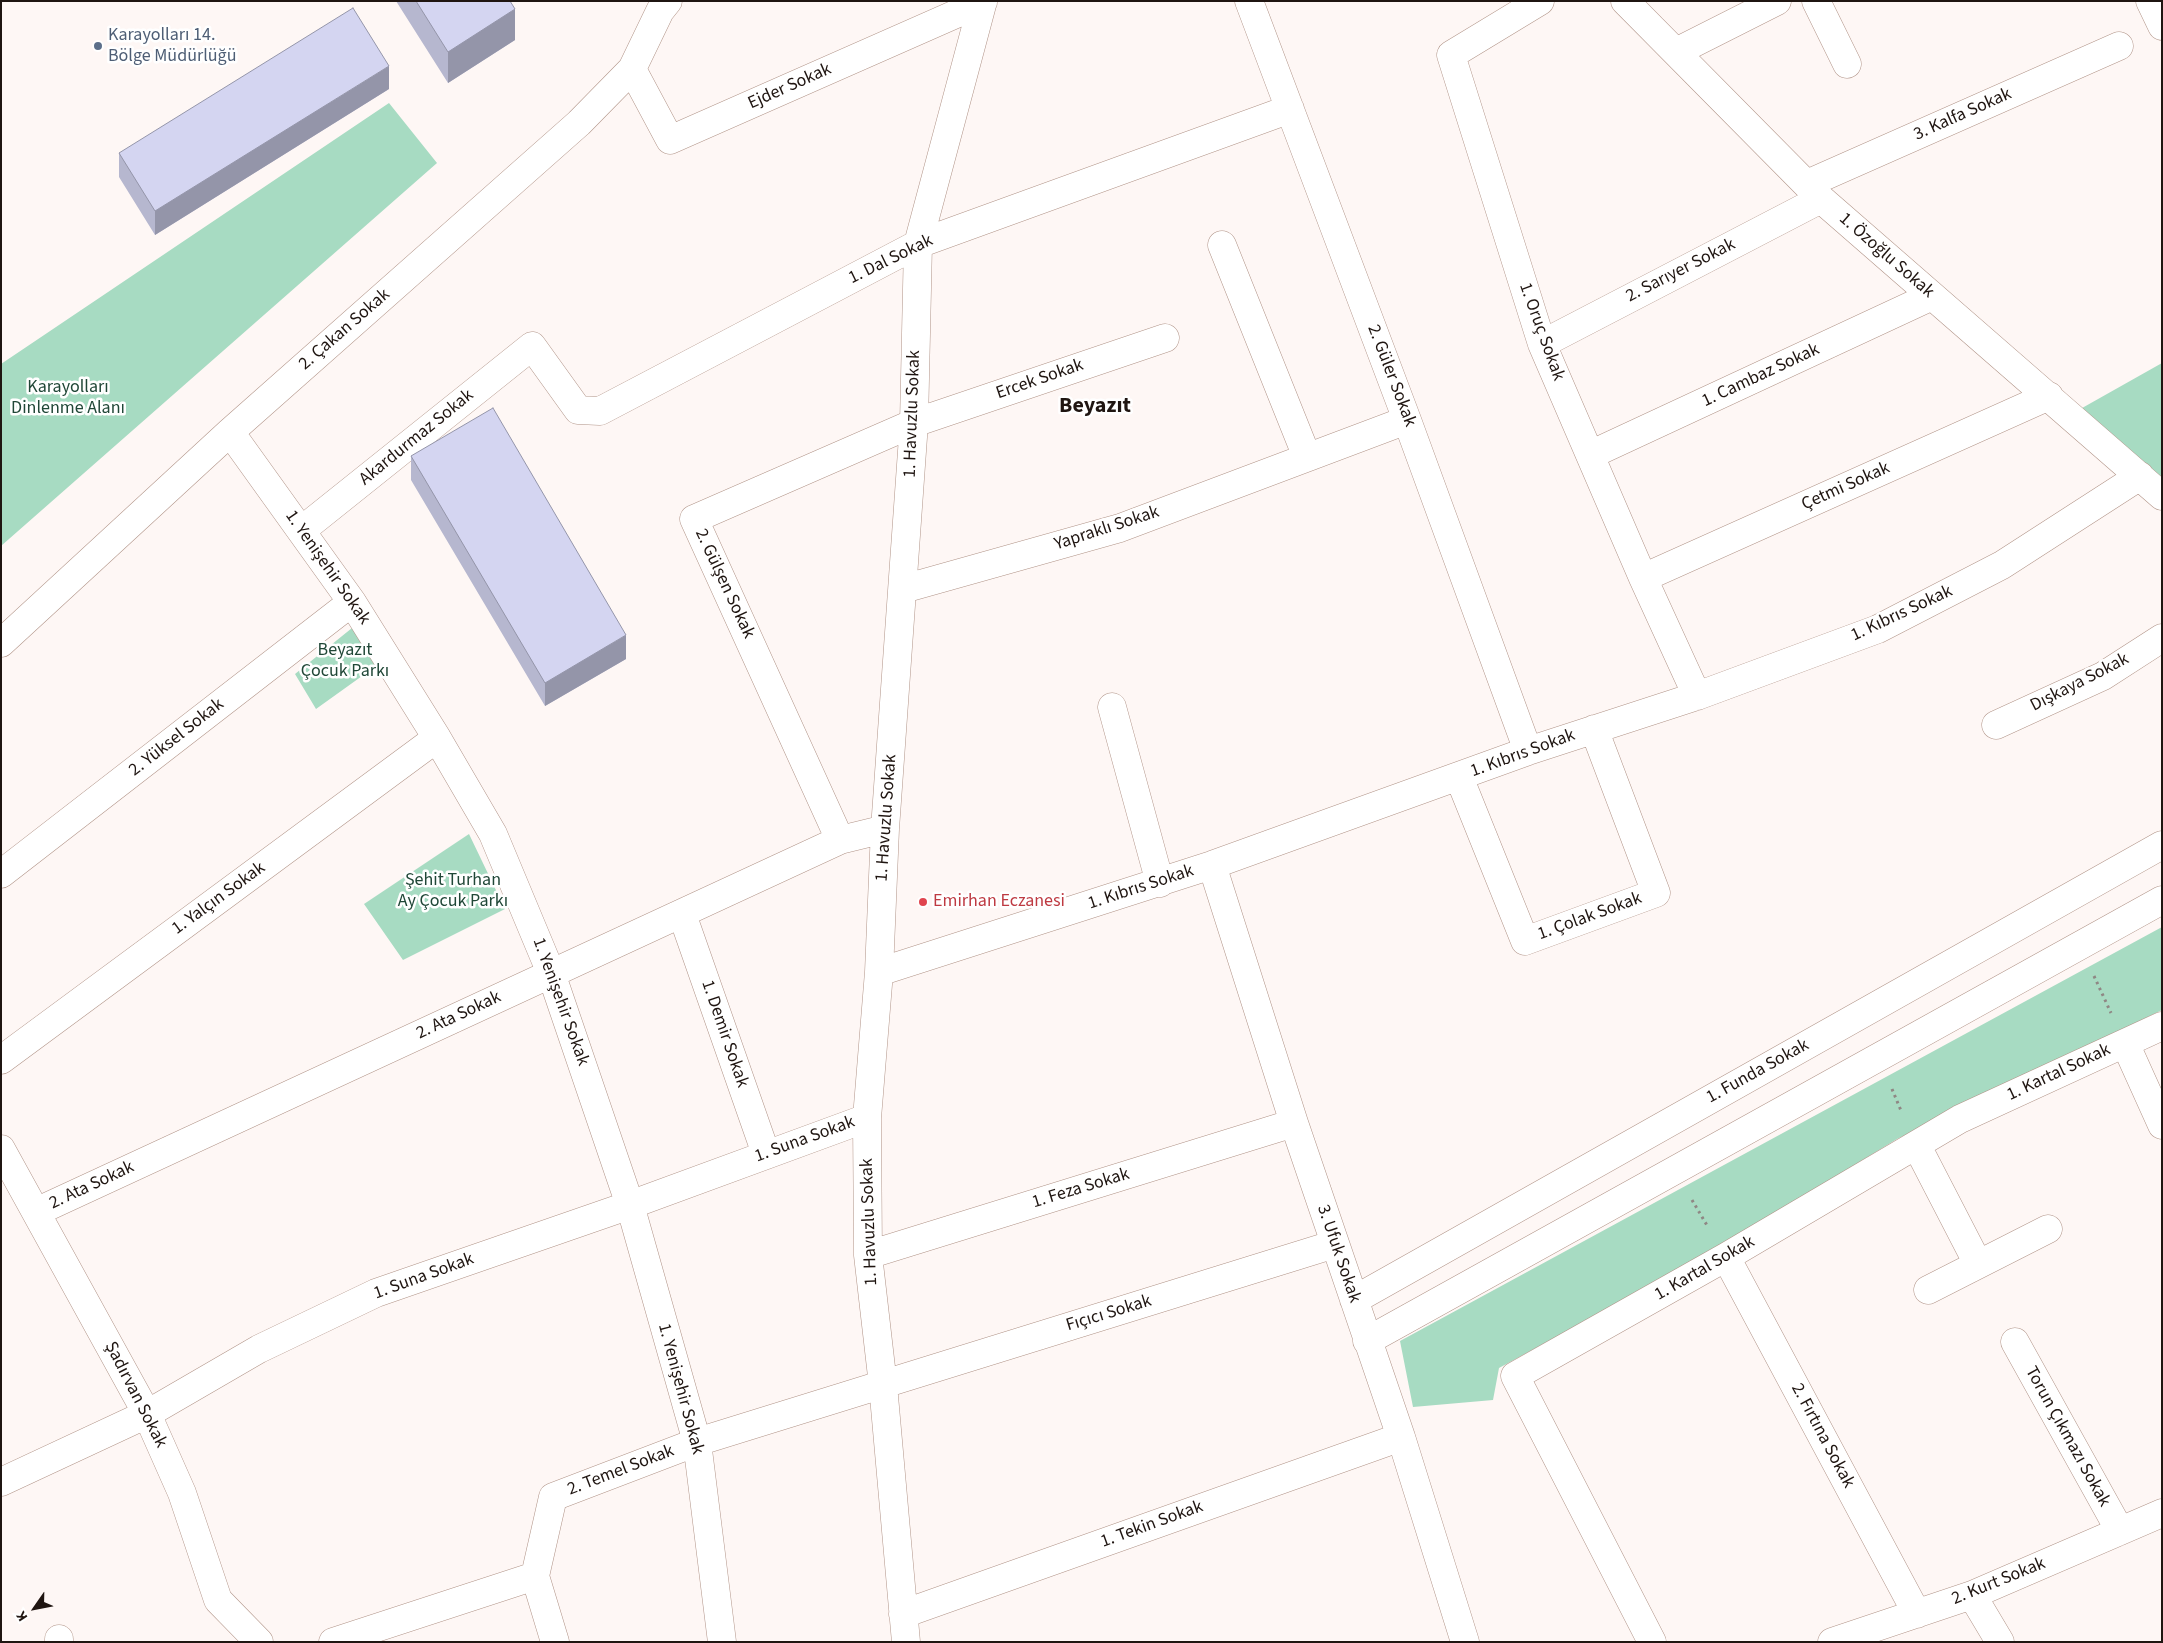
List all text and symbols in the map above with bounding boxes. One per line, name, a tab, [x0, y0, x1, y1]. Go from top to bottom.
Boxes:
place label: Karayolları 14. Bölge Müdürlüğü	[108, 25, 236, 68]
marker: Karayolları 14. Bölge Müdürlüğü	[92, 40, 104, 52]
street label: Ejder Sokak	[745, 59, 835, 115]
street label: 3. Kalfa Sokak	[1911, 84, 2015, 146]
street label: 1. Özoğlu Sokak	[1834, 209, 1938, 303]
street label: 1. Dal Sokak	[845, 230, 937, 290]
street label: 2. Sarıyer Sokak	[1623, 234, 1739, 308]
street label: 1. Oruç Sokak	[1513, 280, 1569, 384]
street label: 2. Çakan Sokak	[295, 285, 395, 375]
street label: 2. Güler Sokak	[1362, 322, 1420, 430]
street label: 1. Cambaz Sokak	[1699, 339, 1823, 413]
street label: 1. Havuzlu Sokak	[900, 350, 926, 478]
street label: Ercek Sokak	[994, 355, 1086, 405]
park label: Karayolları Dinlenme Alanı	[11, 377, 125, 419]
street label: Akardurmaz Sokak	[355, 385, 479, 491]
district label: Beyazıt	[1059, 394, 1131, 420]
street label: Çetmi Sokak	[1799, 458, 1893, 516]
street label: Yapraklı Sokak	[1052, 502, 1162, 556]
street label: 1. Yenişehir Sokak	[280, 507, 374, 629]
street label: 2. Gülşen Sokak	[689, 526, 759, 642]
street label: 1. Kıbrıs Sokak	[1848, 581, 1956, 647]
park label: Beyazıt Çocuk Parkı	[301, 640, 389, 682]
street label: Dışkaya Sokak	[2027, 649, 2133, 717]
street label: 2. Yüksel Sokak	[125, 694, 229, 782]
street label: 1. Kıbrıs Sokak	[1468, 725, 1578, 783]
street label: 1. Havuzlu Sokak	[872, 754, 902, 882]
street label: 1. Yalçın Sokak	[168, 858, 270, 940]
street label: 1. Kıbrıs Sokak	[1085, 861, 1197, 915]
park label: Şehit Turhan Ay Çocuk Parkı	[398, 870, 508, 912]
street label: 1. Çolak Sokak	[1535, 888, 1645, 946]
place label: Emirhan Eczanesi	[933, 891, 1065, 913]
marker: Emirhan Eczanesi	[917, 896, 929, 908]
street label: 1. Yenişehir Sokak	[527, 935, 593, 1069]
street label: 1. Demir Sokak	[696, 977, 752, 1091]
street label: 2. Ata Sokak	[413, 987, 505, 1045]
street label: 1. Funda Sokak	[1703, 1035, 1813, 1109]
street label: 1. Kartal Sokak	[2004, 1040, 2114, 1106]
street label: 1. Suna Sokak	[752, 1112, 858, 1168]
street label: 2. Ata Sokak	[46, 1157, 138, 1215]
street label: 1. Havuzlu Sokak	[857, 1158, 883, 1286]
street label: 1. Feza Sokak	[1030, 1164, 1132, 1214]
street label: 3. Ufuk Sokak	[1311, 1202, 1365, 1306]
street label: 1. Kartal Sokak	[1651, 1232, 1759, 1306]
street label: 1. Suna Sokak	[371, 1249, 477, 1305]
street label: Fıçıcı Sokak	[1064, 1291, 1154, 1337]
street label: 1. Yenişehir Sokak	[652, 1321, 708, 1457]
street label: Şadırvan Sokak	[99, 1338, 171, 1452]
street label: Torun Çıkmazı Sokak	[2019, 1363, 2115, 1511]
street label: 2. Fırtına Sokak	[1785, 1380, 1859, 1492]
street label: 2. Temel Sokak	[565, 1441, 677, 1501]
street label: 1. Tekin Sokak	[1098, 1497, 1206, 1553]
street label: 2. Kurt Sokak	[1949, 1553, 2049, 1611]
north arrow	[10, 1583, 60, 1633]
text: K	[12, 1607, 33, 1625]

